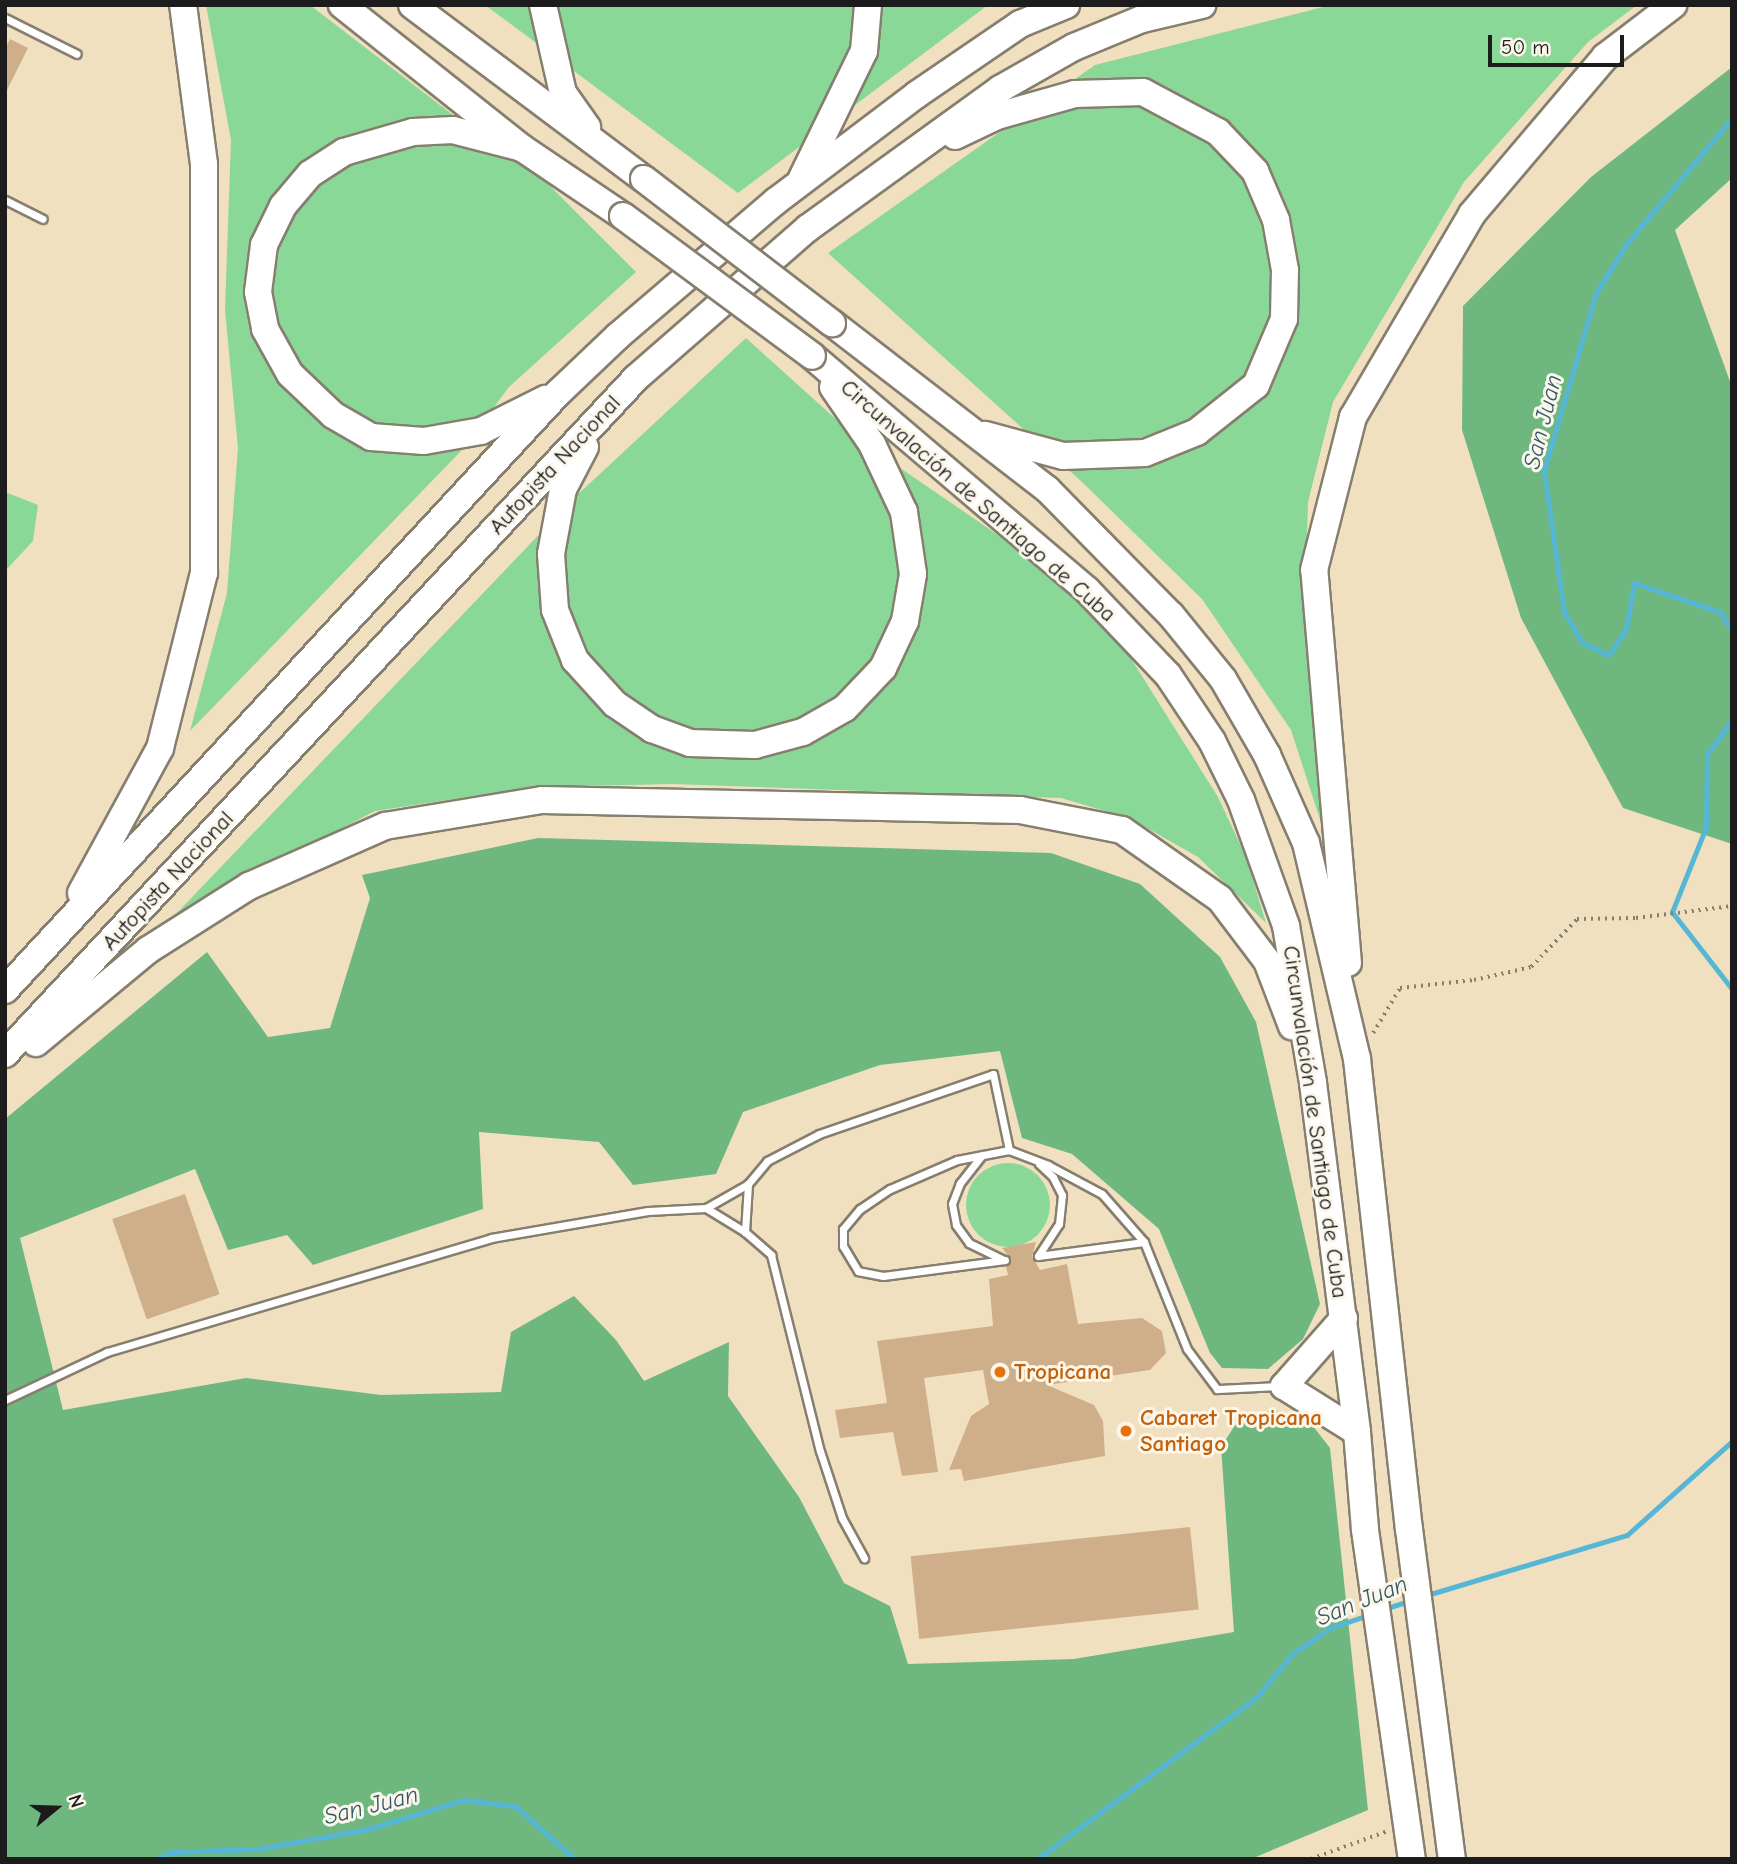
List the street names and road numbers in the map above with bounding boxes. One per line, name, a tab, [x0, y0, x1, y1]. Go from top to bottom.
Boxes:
street label: Circunvalación de Santiago de Cuba	[835, 374, 1121, 628]
street label: Autopista Nacional	[483, 389, 627, 541]
street label: Autopista Nacional	[96, 805, 240, 957]
street label: Circunvalación de Santiago de Cuba	[1277, 944, 1353, 1300]

